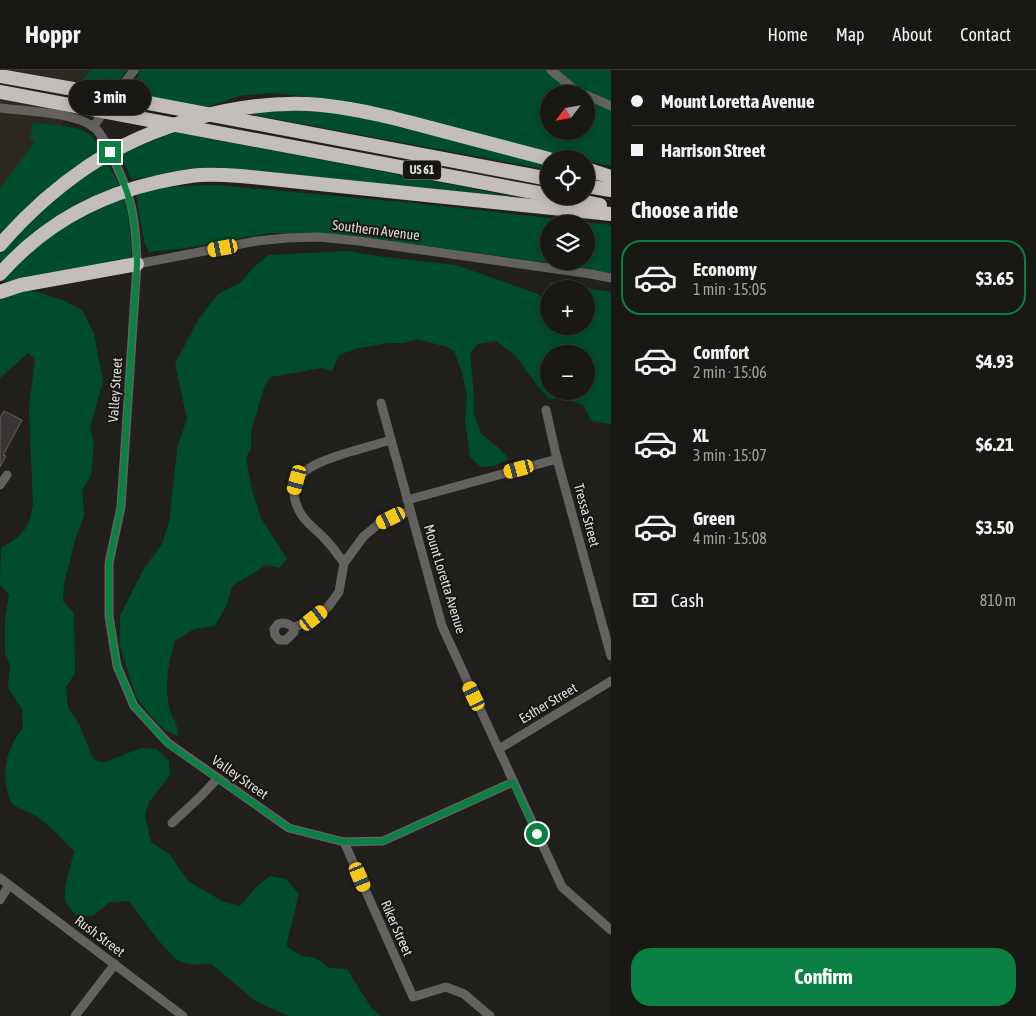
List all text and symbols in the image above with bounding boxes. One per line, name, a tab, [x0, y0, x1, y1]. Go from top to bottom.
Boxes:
text: Hoppr	[25, 21, 80, 48]
text: Home	[768, 24, 808, 45]
text: Map	[836, 24, 865, 45]
text: About	[893, 24, 932, 45]
text: Contact	[960, 24, 1011, 45]
callout: 3 min	[69, 79, 151, 114]
north arrow	[540, 85, 595, 140]
map controls	[540, 85, 595, 400]
text: 3 min	[94, 88, 126, 106]
text: Mount Loretta Avenue	[661, 90, 815, 112]
text: Harrison Street	[661, 139, 766, 161]
route end	[99, 141, 121, 163]
button: locate	[540, 150, 595, 205]
road number: US 61	[403, 160, 441, 180]
text: Choose a ride	[631, 197, 738, 223]
button: layers	[540, 215, 595, 270]
street label: Southern Avenue	[331, 217, 421, 243]
car	[206, 238, 239, 258]
icon: car	[633, 255, 678, 300]
text: Economy	[693, 258, 757, 280]
text: $3.65	[976, 267, 1014, 289]
button: +	[540, 280, 595, 335]
text: 1 min · 15:05	[693, 280, 767, 298]
icon: car	[633, 338, 678, 383]
text: Comfort	[693, 341, 749, 363]
button: −	[540, 345, 595, 400]
text: $4.93	[976, 350, 1014, 372]
street label: Valley Street	[105, 357, 125, 423]
text: 2 min · 15:06	[693, 363, 767, 381]
icon: car	[633, 421, 678, 466]
text: XL	[693, 424, 709, 446]
text: $6.21	[976, 433, 1014, 455]
text: 3 min · 15:07	[693, 446, 767, 464]
car	[502, 458, 535, 480]
car	[285, 464, 308, 496]
street label: Tressa Street	[571, 482, 603, 548]
icon: car	[633, 504, 678, 549]
car	[374, 505, 407, 531]
text: Green	[693, 507, 735, 529]
text: $3.50	[976, 516, 1014, 538]
street label: Mount Loretta Avenue	[421, 523, 469, 635]
text: 4 min · 15:08	[693, 529, 767, 547]
icon: cash	[631, 586, 659, 614]
text: Cash	[671, 589, 704, 611]
text: 810 m	[980, 591, 1016, 609]
car	[297, 603, 330, 633]
car	[460, 679, 487, 713]
street label: Esther Street	[516, 679, 580, 727]
street label: Valley Street	[209, 752, 271, 802]
route start	[526, 823, 548, 845]
car	[347, 860, 372, 894]
street label: Riker Street	[378, 898, 416, 958]
street label: Rush Street	[72, 912, 128, 960]
button: Confirm	[631, 948, 1016, 1006]

